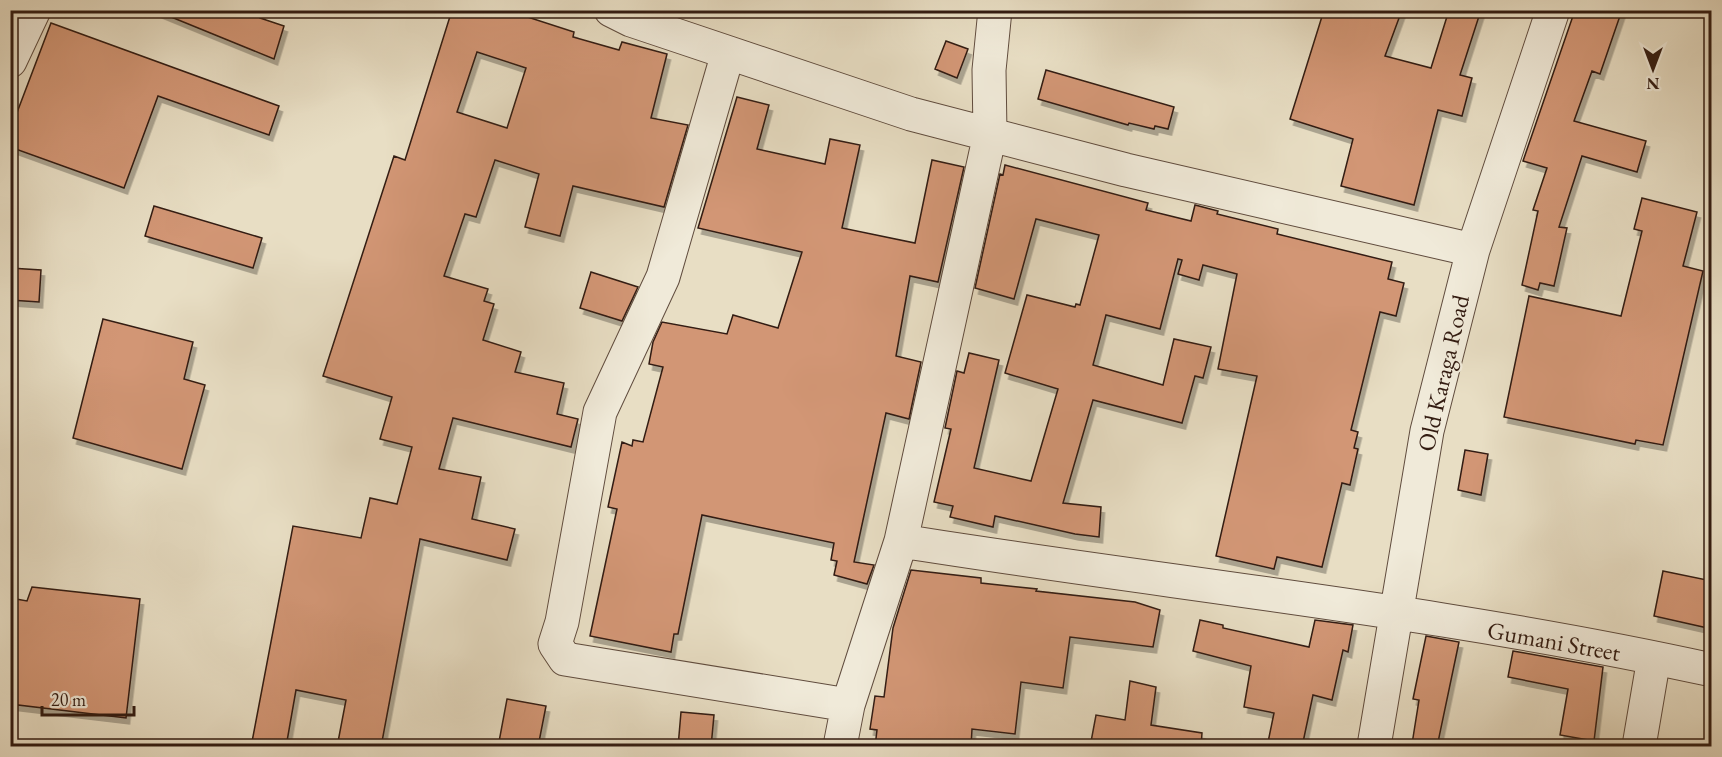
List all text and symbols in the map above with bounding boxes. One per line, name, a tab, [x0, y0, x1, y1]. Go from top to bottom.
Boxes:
north arrow	[1623, 39, 1683, 99]
text: N	[1646, 73, 1659, 94]
street label: Old Karaga Road	[1410, 291, 1476, 454]
street label: Gumani Street	[1485, 614, 1623, 668]
scale bar	[42, 679, 134, 717]
text: 20 m	[51, 688, 86, 711]

